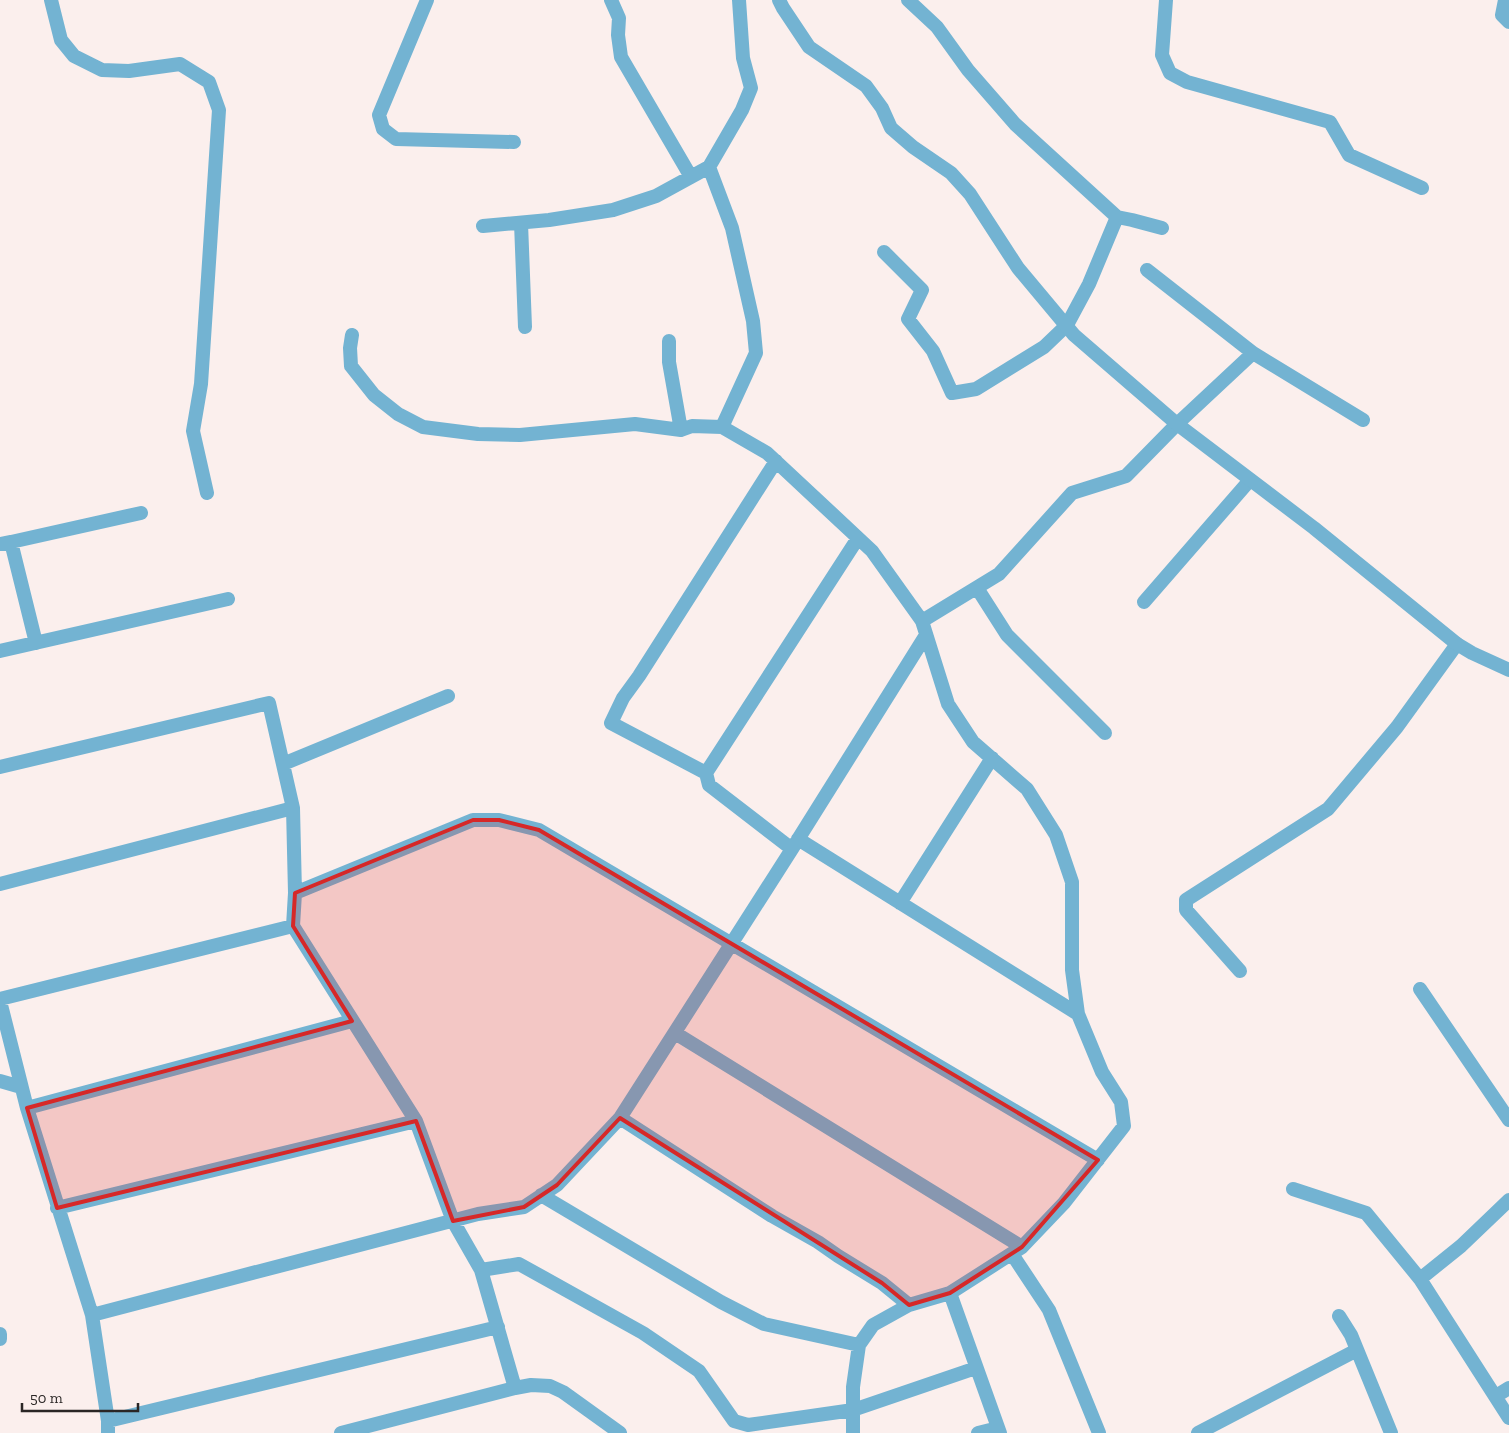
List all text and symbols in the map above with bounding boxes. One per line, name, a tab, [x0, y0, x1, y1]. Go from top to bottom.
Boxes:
scale bar	[22, 1380, 139, 1412]
text: 50 m	[30, 1389, 63, 1407]

